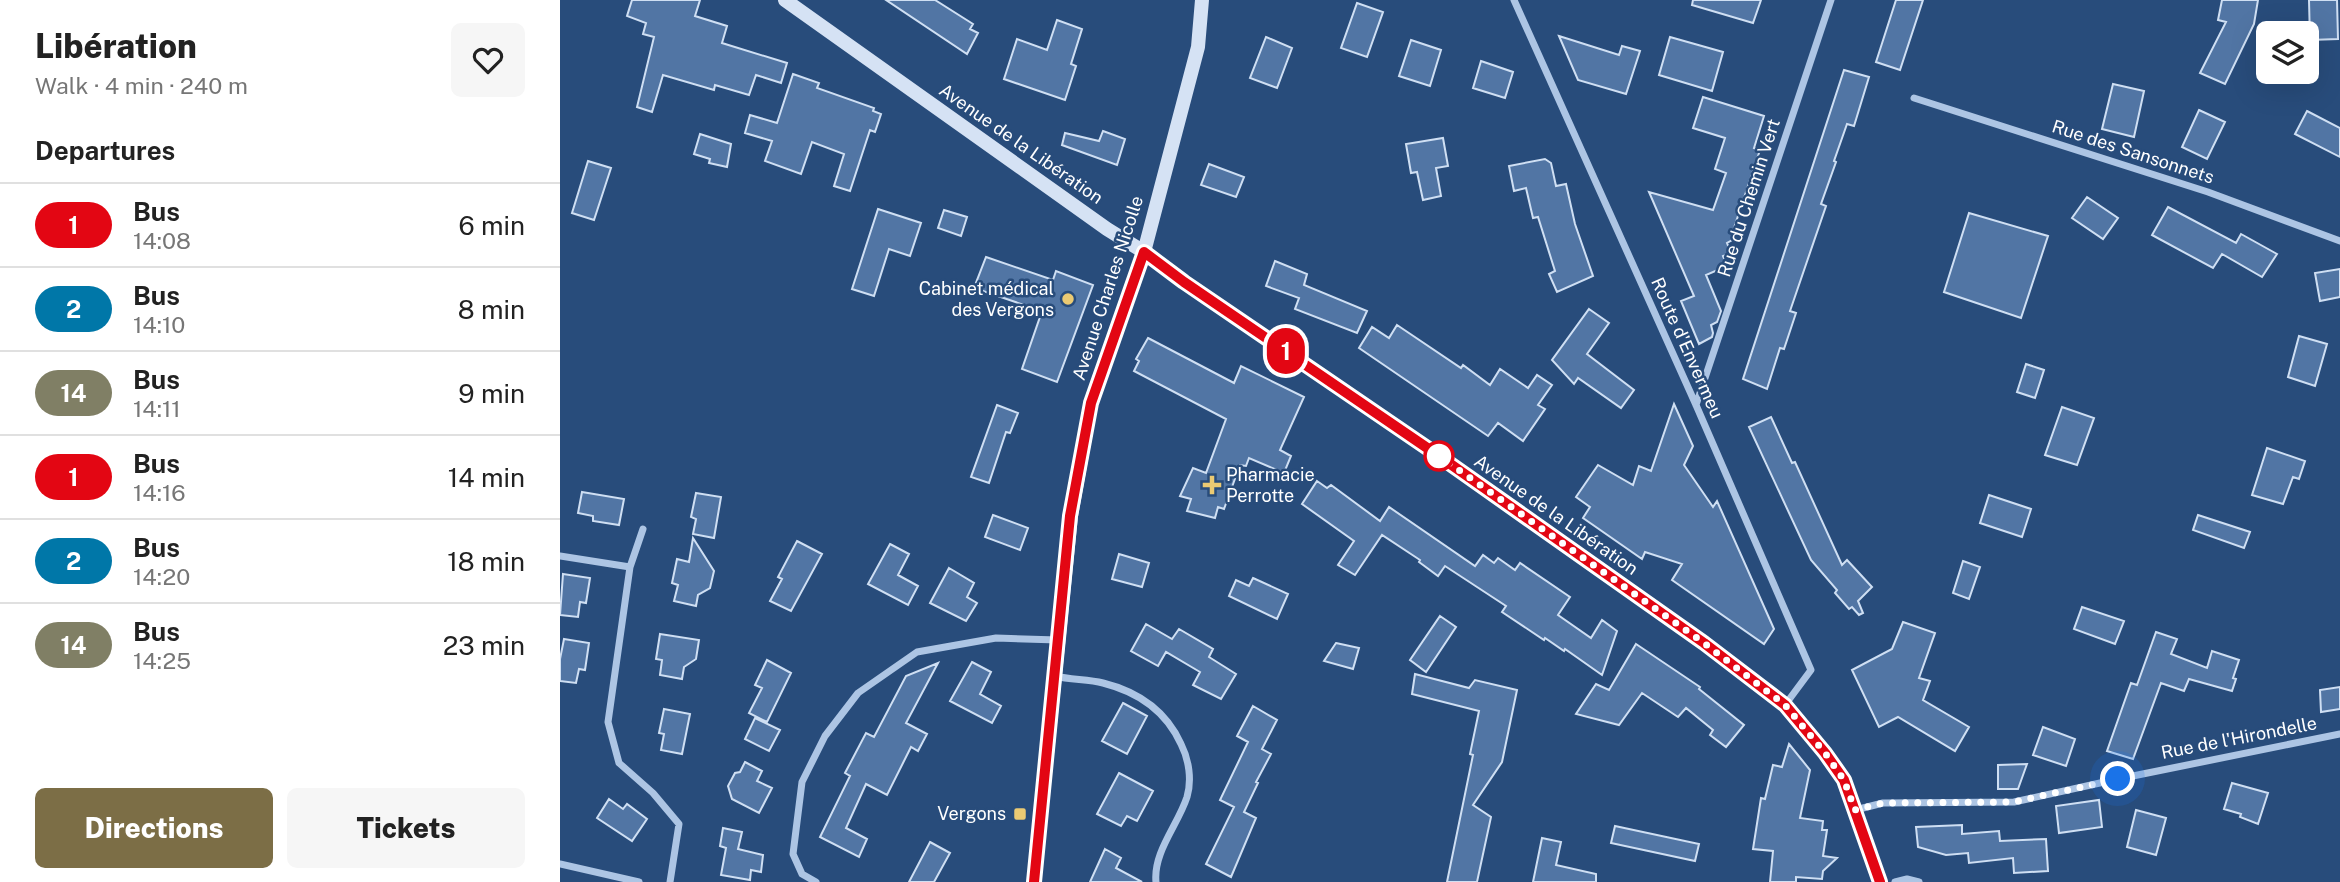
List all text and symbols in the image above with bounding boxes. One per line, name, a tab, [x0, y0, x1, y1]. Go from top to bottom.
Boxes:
map controls	[2256, 21, 2319, 84]
button: layers	[2256, 21, 2319, 84]
button: heart	[451, 23, 525, 97]
text: Libération	[35, 27, 197, 65]
text: Walk · 4 min · 240 m	[35, 72, 248, 99]
street label: Avenue de la Libération	[935, 79, 1107, 208]
street label: Rue des Sansonnets	[2049, 115, 2217, 188]
street label: Rue du Chemin Vert	[1713, 116, 1784, 280]
text: Departures	[35, 135, 175, 166]
street label: Avenue Charles Nicolle	[1068, 193, 1147, 383]
text: Bus	[133, 196, 180, 227]
text: 6 min	[458, 210, 525, 241]
text: 1	[68, 211, 79, 239]
text: 14:08	[133, 227, 191, 254]
street label: Route d'Envermeu	[1647, 274, 1728, 421]
place label: Cabinet médical des Vergons	[919, 278, 1054, 320]
text: Bus	[133, 280, 180, 311]
marker: Cabinet médical des Vergons	[1060, 291, 1076, 307]
text: 8 min	[458, 294, 525, 325]
text: 2	[66, 295, 81, 323]
text: 14:10	[133, 311, 185, 338]
line badge: 1	[1263, 328, 1309, 374]
text: 1	[1281, 337, 1291, 365]
text: Bus	[133, 364, 180, 395]
text: 9 min	[458, 378, 525, 409]
text: 14	[60, 379, 87, 407]
text: 14:11	[133, 395, 181, 422]
unlabelled marker	[1424, 441, 1454, 471]
text: Bus	[133, 448, 180, 479]
street label: Avenue de la Libération	[1470, 450, 1642, 579]
text: 14 min	[448, 462, 525, 493]
text: 1	[68, 463, 79, 491]
place label: Pharmacie Perrotte	[1226, 464, 1315, 506]
marker: Pharmacie Perrotte	[1204, 477, 1220, 493]
text: 14:16	[133, 479, 186, 506]
text: Bus	[133, 532, 180, 563]
text: 18 min	[447, 546, 525, 577]
text: 2	[66, 547, 81, 575]
text: 14:20	[133, 563, 190, 590]
text: Bus	[133, 616, 180, 647]
text: 23 min	[443, 630, 525, 661]
text: 14	[60, 631, 87, 659]
text: 14:25	[133, 647, 191, 674]
street label: Rue de l'Hirondelle	[2159, 712, 2319, 763]
your location	[2100, 761, 2135, 796]
button: Directions	[35, 788, 273, 868]
button: Tickets	[287, 788, 525, 868]
place label: Vergons	[937, 803, 1006, 824]
marker: Vergons	[1012, 806, 1028, 822]

